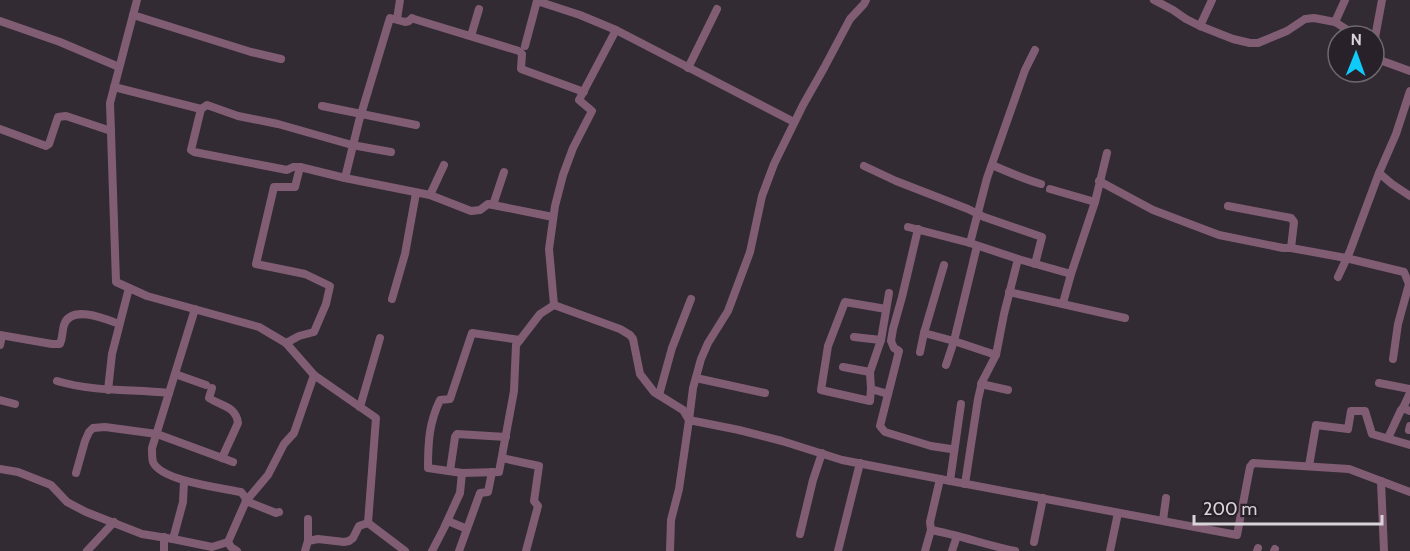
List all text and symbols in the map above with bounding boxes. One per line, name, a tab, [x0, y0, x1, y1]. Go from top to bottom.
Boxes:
north arrow	[1326, 24, 1386, 84]
text: N	[1350, 30, 1362, 49]
scale bar	[1194, 488, 1382, 526]
text: 200 m	[1203, 498, 1257, 520]

